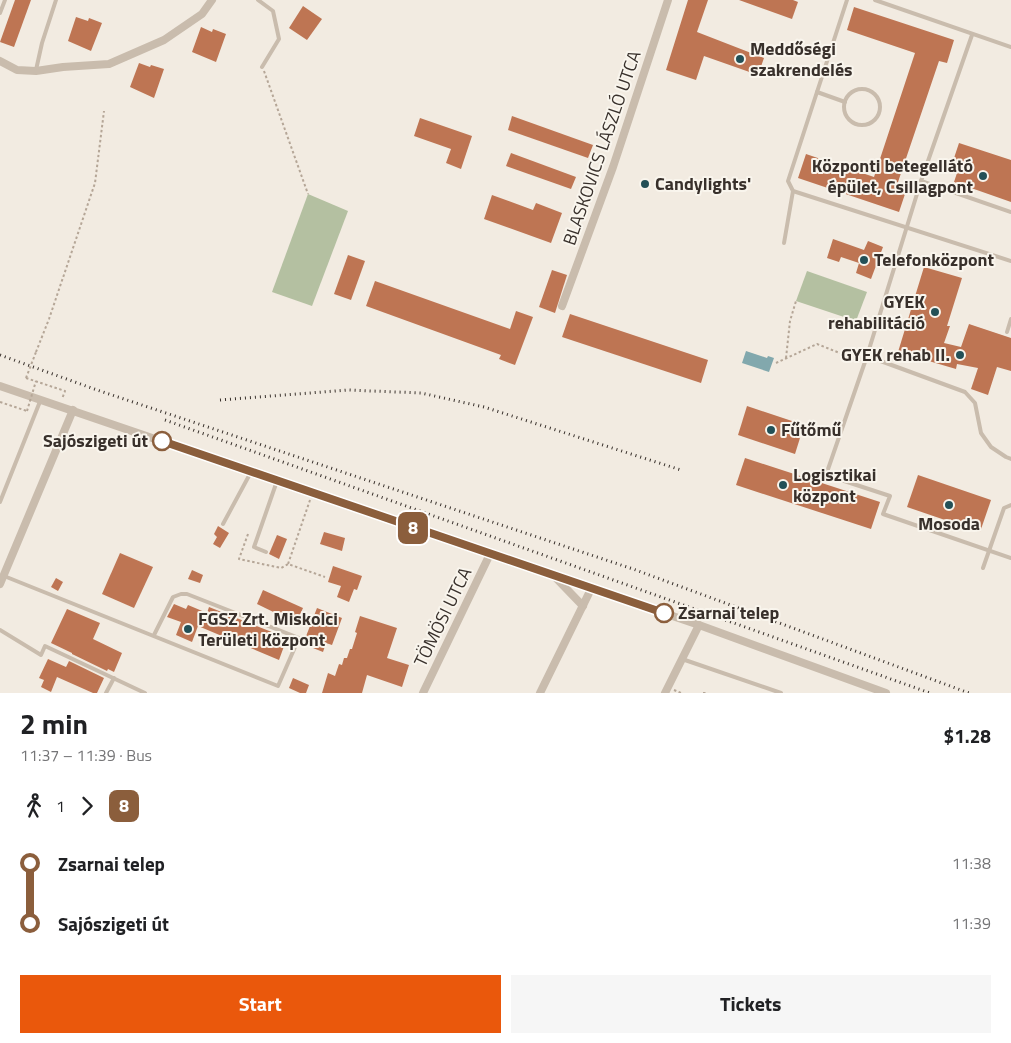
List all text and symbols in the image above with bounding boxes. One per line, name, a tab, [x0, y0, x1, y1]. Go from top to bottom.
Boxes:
place label: Meddőségi szakrendelés	[750, 35, 853, 83]
street label: BLASKOVICS LÁSZLÓ UTCA	[556, 47, 648, 249]
marker: Meddőségi szakrendelés	[734, 53, 746, 65]
place label: Központi betegellátó épület, Csillagpont	[812, 152, 973, 200]
place label: Candylights'	[655, 170, 751, 197]
marker: Központi betegellátó épület, Csillagpont	[977, 170, 989, 182]
marker: Candylights'	[639, 178, 651, 190]
place label: Telefonközpont	[874, 246, 995, 273]
marker: Telefonközpont	[858, 254, 870, 266]
place label: GYEK rehabilitáció	[828, 288, 925, 336]
marker: GYEK rehabilitáció	[929, 306, 941, 318]
place label: GYEK rehab II.	[841, 341, 950, 368]
marker: GYEK rehab II.	[954, 349, 966, 361]
place label: Fűtőmű	[781, 416, 842, 443]
marker: Fűtőmű	[765, 424, 777, 436]
place label: Sajószigeti út	[43, 427, 148, 454]
marker: Sajószigeti út	[152, 431, 172, 451]
place label: Logisztikai központ	[793, 461, 876, 509]
marker: Logisztikai központ	[777, 479, 789, 491]
marker: Mosoda	[943, 499, 955, 511]
place label: Mosoda	[918, 510, 980, 537]
line badge: 8	[397, 512, 429, 544]
text: 8	[408, 514, 418, 541]
street label: TÖMÖSI UTCA	[407, 562, 478, 671]
place label: Zsarnai telep	[678, 599, 779, 626]
marker: Zsarnai telep	[654, 603, 674, 623]
place label: FGSZ Zrt. Miskolci Területi Központ	[198, 605, 338, 653]
marker: FGSZ Zrt. Miskolci Területi Központ	[182, 623, 194, 635]
text: 2 min	[20, 702, 88, 745]
text: $1.28	[944, 721, 991, 750]
text: 11:37 – 11:39 · Bus	[20, 743, 152, 767]
icon: walk	[20, 792, 48, 820]
icon: forward	[73, 792, 101, 820]
text: 8	[119, 792, 129, 819]
text: 1	[56, 794, 65, 818]
text: Zsarnai telep	[58, 849, 165, 878]
text: 11:38	[952, 851, 991, 875]
text: Sajószigeti út	[58, 909, 169, 938]
text: 11:39	[952, 911, 991, 935]
button: Start	[20, 975, 501, 1033]
button: Tickets	[511, 975, 991, 1033]

